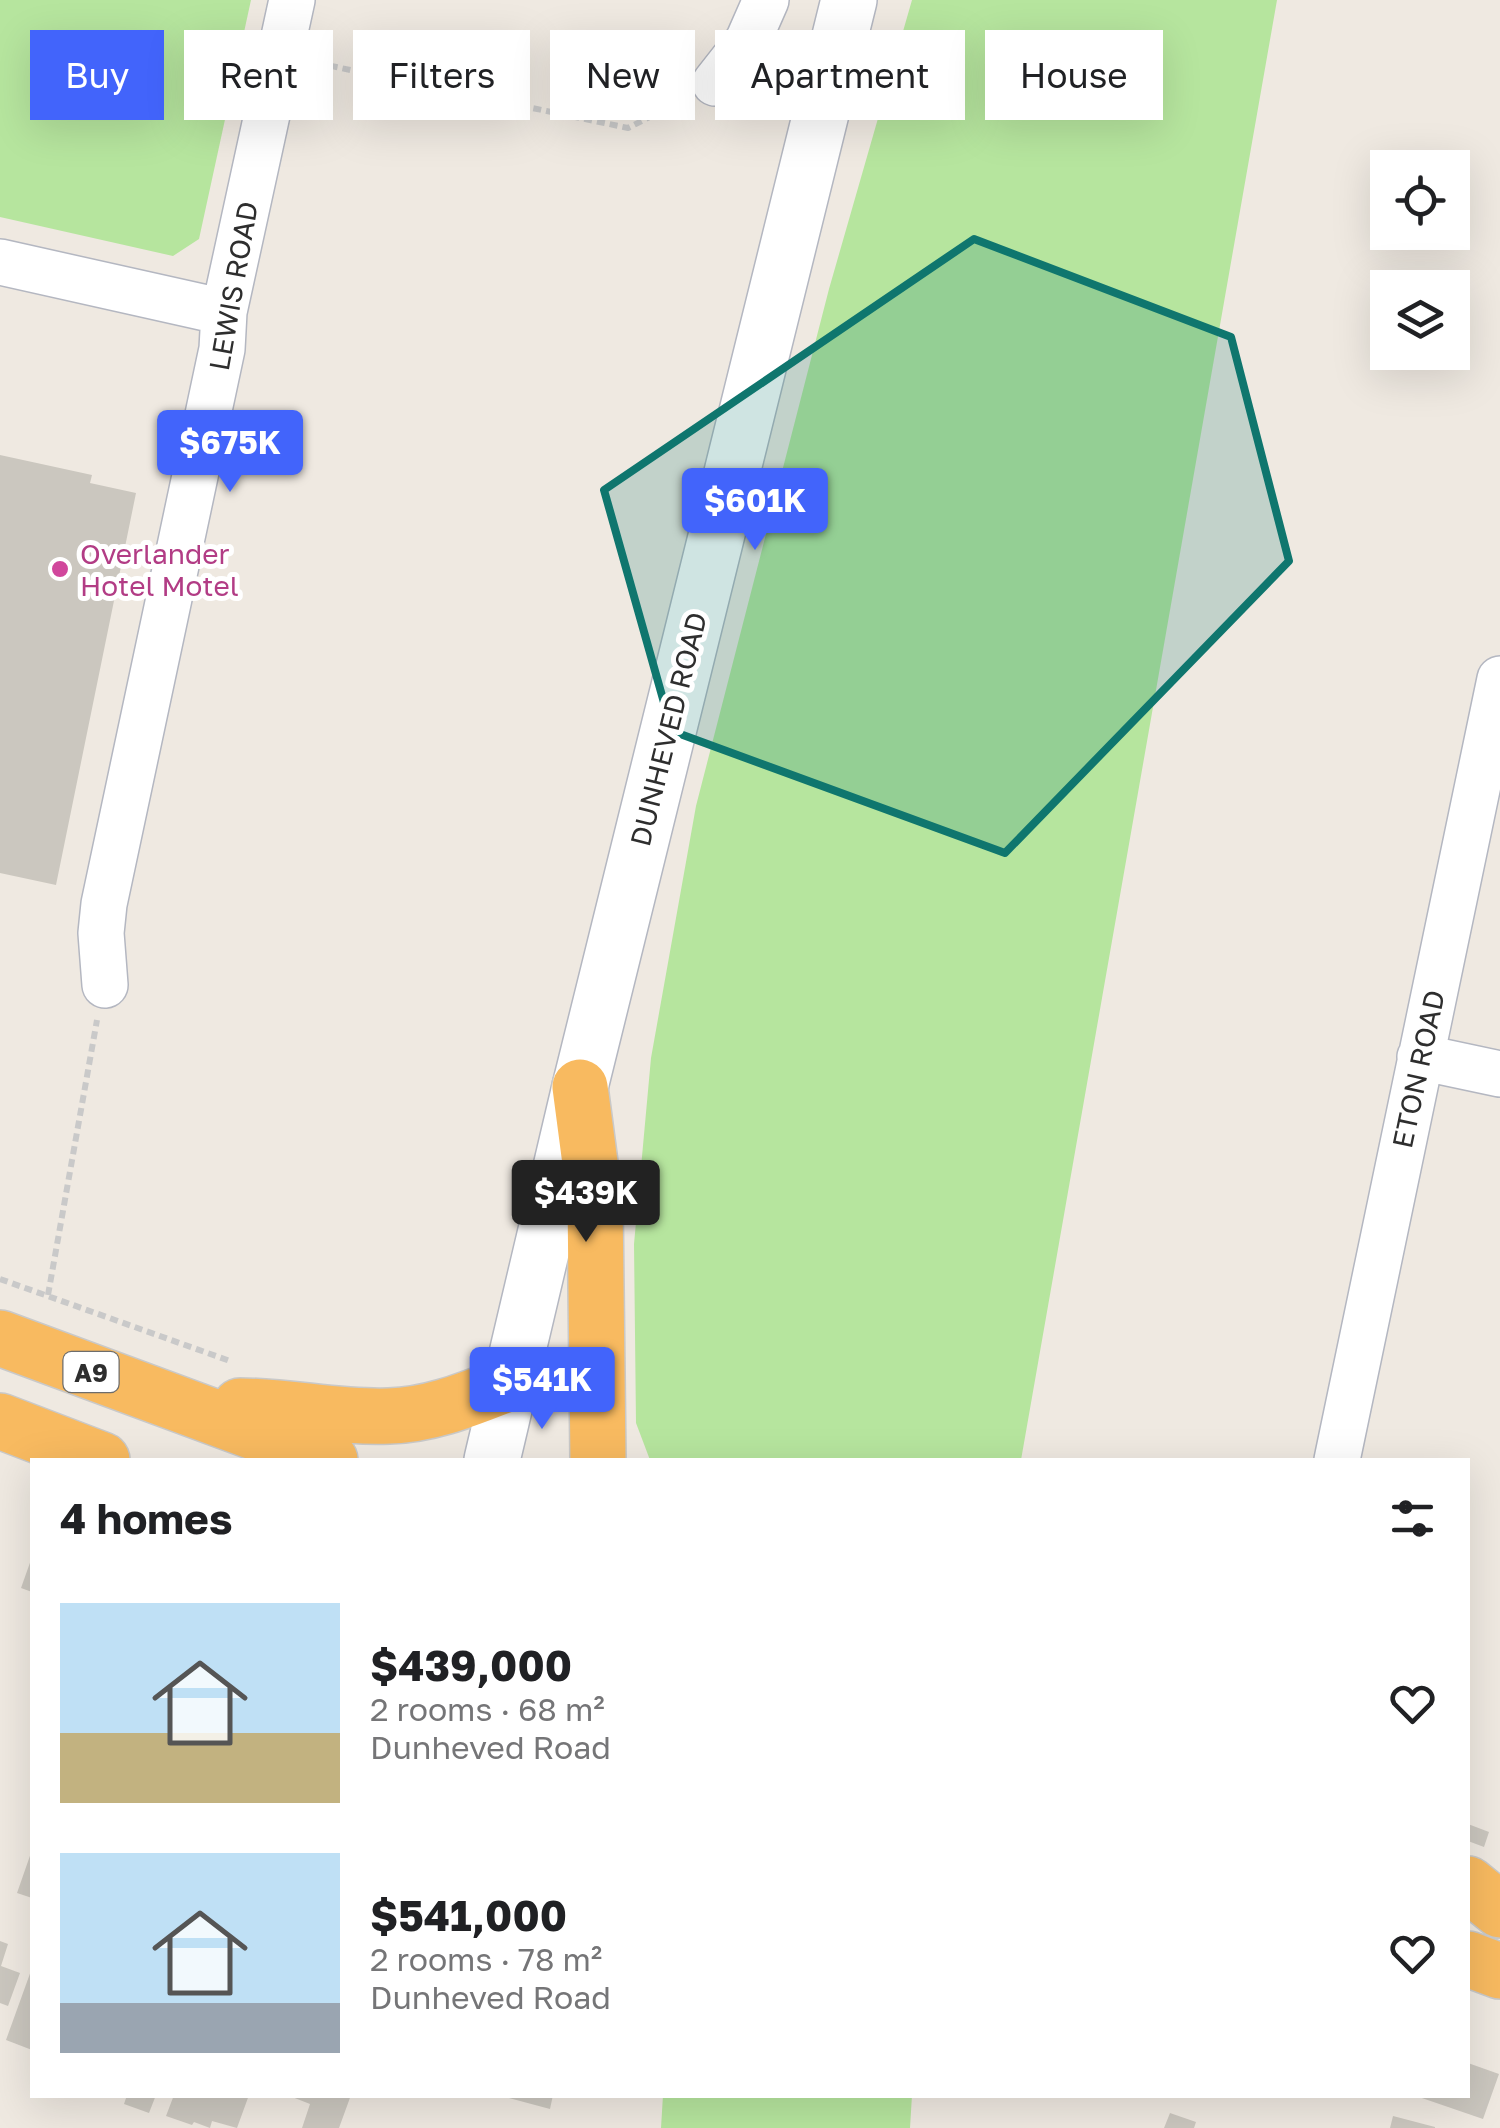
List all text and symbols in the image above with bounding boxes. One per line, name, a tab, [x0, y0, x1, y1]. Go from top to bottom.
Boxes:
chip: Buy	[30, 30, 164, 120]
chip: Rent	[184, 30, 333, 120]
chip: Filters	[353, 30, 530, 120]
chip: New	[550, 30, 695, 120]
chip: Apartment	[715, 30, 965, 120]
chip: House	[985, 30, 1163, 120]
map controls	[1370, 150, 1470, 370]
button: locate	[1370, 150, 1470, 250]
street label: LEWIS ROAD	[202, 199, 264, 373]
button: layers	[1370, 270, 1470, 370]
pin: $675K	[160, 410, 300, 495]
text: $675K	[179, 423, 281, 461]
pin: $601K	[685, 468, 825, 553]
text: $601K	[704, 481, 806, 519]
place label: Overlander Hotel Motel	[80, 537, 239, 602]
marker: Overlander Hotel Motel	[49, 558, 71, 580]
street label: DUNHEVED ROAD	[623, 609, 713, 849]
street label: ETON ROAD	[1385, 987, 1451, 1151]
pin: $439K	[516, 1160, 656, 1245]
text: $439K	[534, 1173, 638, 1211]
pin: $541K	[472, 1347, 612, 1432]
road number: A9	[64, 1352, 118, 1392]
text: $541K	[492, 1360, 592, 1398]
icon: filters	[1385, 1491, 1440, 1546]
text: 4 homes	[60, 1493, 232, 1543]
text: $439,000	[370, 1640, 572, 1690]
icon: home	[140, 1643, 260, 1763]
icon: heart	[1385, 1676, 1440, 1731]
text: 2 rooms · 68 m²	[370, 1690, 605, 1728]
text: Dunheved Road	[370, 1728, 611, 1766]
text: $541,000	[370, 1890, 567, 1940]
icon: home	[140, 1893, 260, 2013]
icon: heart	[1385, 1926, 1440, 1981]
text: 2 rooms · 78 m²	[370, 1940, 602, 1978]
text: Dunheved Road	[370, 1978, 611, 2016]

